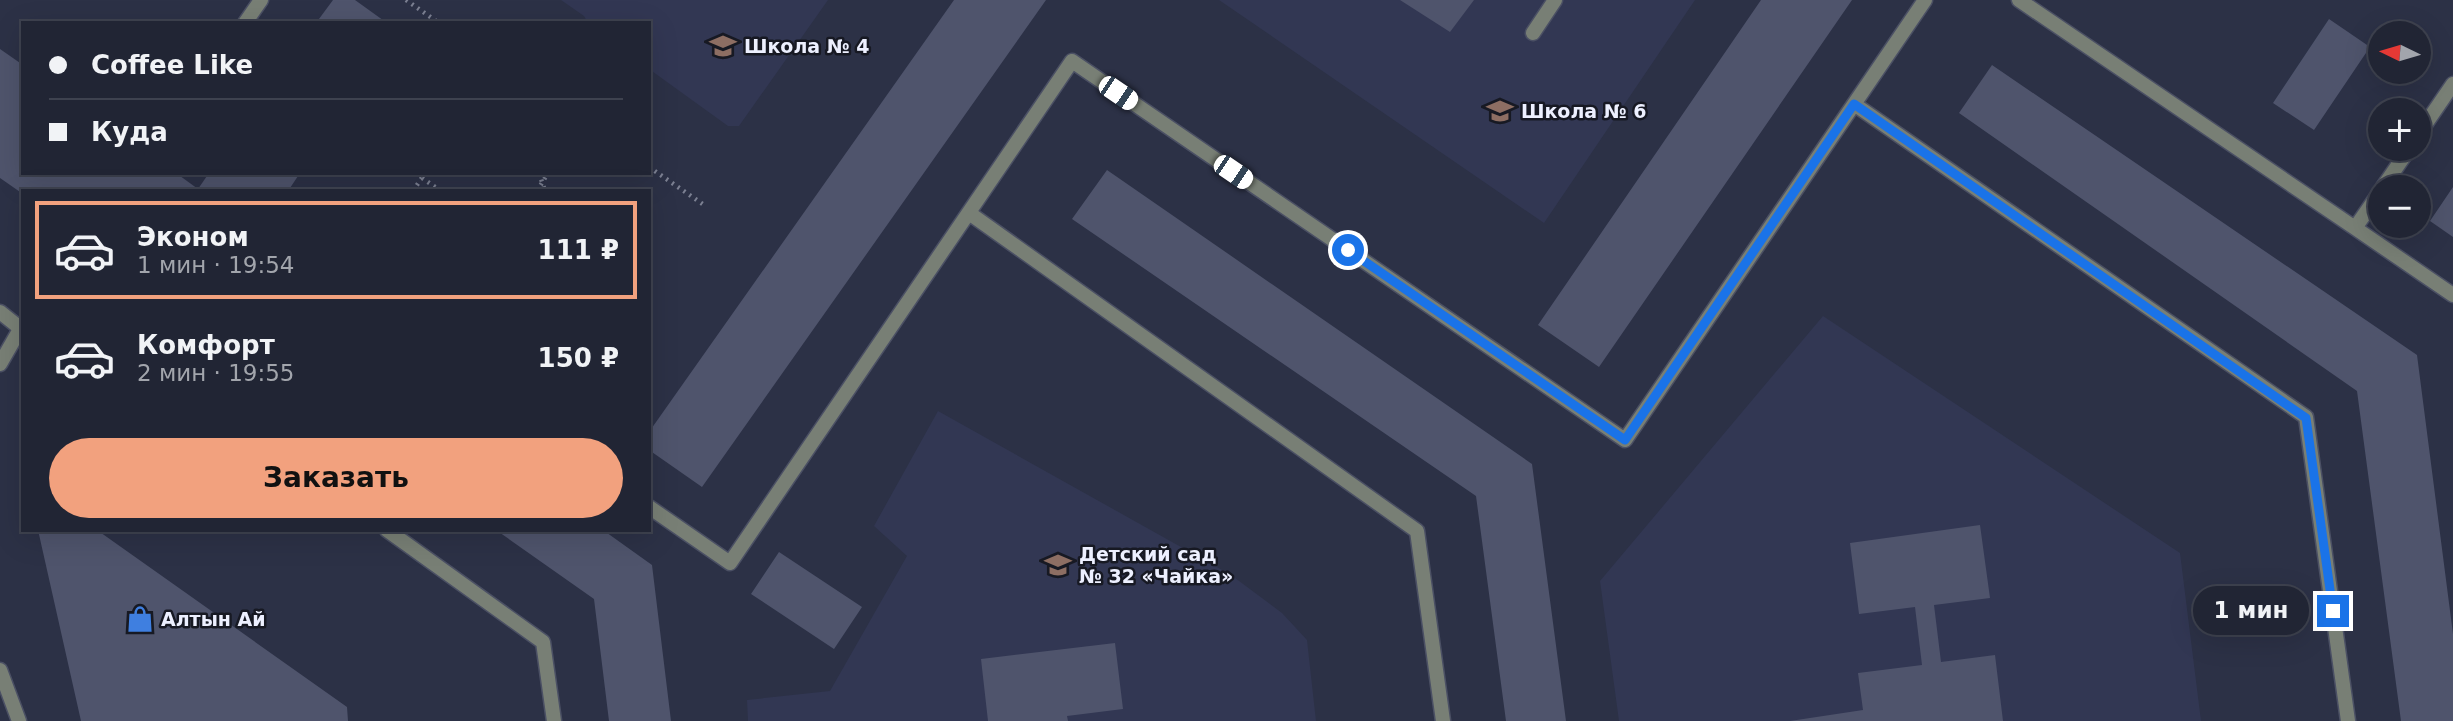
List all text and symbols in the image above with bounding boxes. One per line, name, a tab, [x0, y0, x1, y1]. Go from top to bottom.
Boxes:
north arrow	[2368, 21, 2431, 84]
map controls	[2368, 21, 2431, 238]
school or university icon: Школа № 4	[708, 31, 738, 61]
place label: Школа № 4	[744, 35, 869, 57]
text: Coffee Like	[91, 50, 253, 80]
car	[1095, 73, 1142, 113]
school or university icon: Школа № 6	[1485, 96, 1515, 126]
button: +	[2368, 98, 2431, 161]
place label: Школа № 6	[1521, 100, 1646, 122]
text: Куда	[91, 117, 168, 147]
car	[1210, 152, 1257, 192]
button: −	[2368, 175, 2431, 238]
icon: car	[53, 219, 116, 282]
text: Эконом	[137, 222, 249, 252]
route start	[1332, 234, 1364, 266]
text: 111 ₽	[538, 235, 619, 265]
text: 1 мин · 19:54	[137, 252, 295, 278]
icon: car	[53, 327, 116, 390]
text: Комфорт	[137, 330, 275, 360]
text: 150 ₽	[538, 343, 619, 373]
text: 2 мин · 19:55	[137, 360, 295, 386]
button: Заказать	[49, 438, 623, 518]
place label: Детский сад № 32 «Чайка»	[1079, 543, 1233, 587]
school or university icon: Детский сад № 32 «Чайка»	[1043, 550, 1073, 580]
callout: 1 мин	[2193, 586, 2308, 636]
route end	[2317, 595, 2349, 627]
text: 1 мин	[2214, 597, 2288, 623]
shop icon: Алтын Ай	[125, 604, 155, 634]
place label: Алтын Ай	[161, 608, 266, 630]

